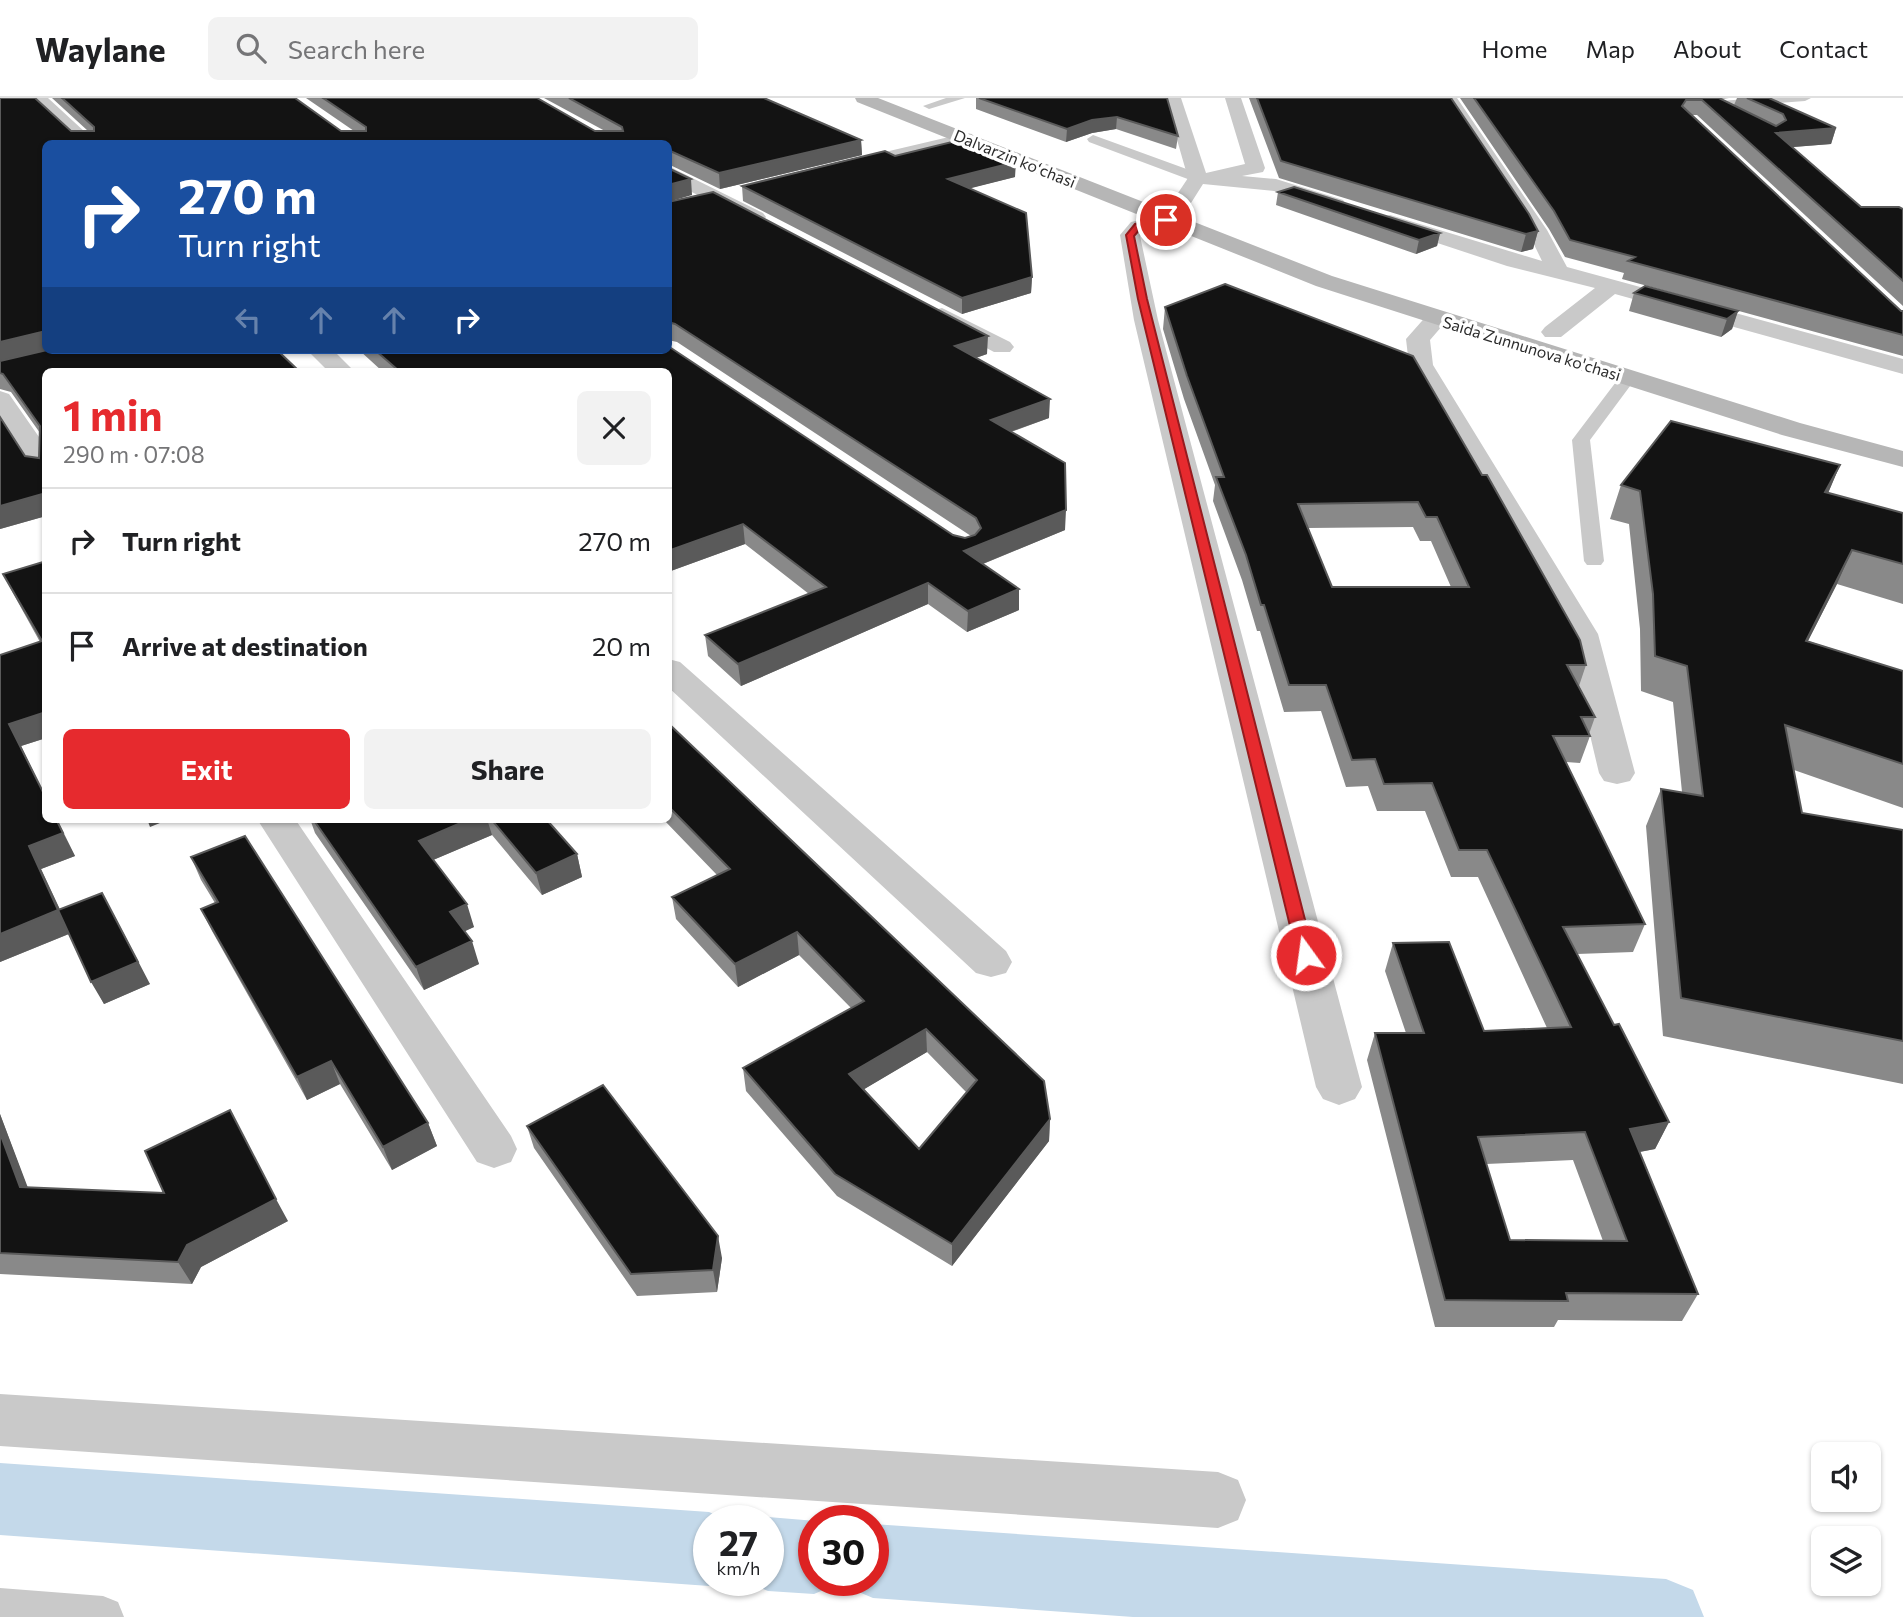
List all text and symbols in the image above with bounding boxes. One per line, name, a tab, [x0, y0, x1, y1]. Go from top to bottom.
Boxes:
search box	[208, 17, 698, 80]
text: Waylane	[35, 28, 166, 69]
icon: search	[232, 29, 270, 67]
text: Search here	[288, 33, 425, 64]
text: Home	[1482, 34, 1548, 63]
text: Map	[1586, 34, 1635, 63]
text: About	[1673, 34, 1741, 63]
text: Contact	[1779, 34, 1868, 63]
street label: Dalvarzin koʻchasi	[951, 125, 1079, 191]
text: 270 m	[178, 164, 317, 224]
icon: right	[63, 168, 154, 259]
pin	[1136, 190, 1196, 250]
icon: arrive	[1147, 201, 1185, 239]
text: Turn right	[178, 224, 321, 264]
icon: left	[229, 301, 267, 339]
icon: ahead	[302, 301, 340, 339]
icon: ahead	[375, 301, 413, 339]
icon: right	[448, 301, 486, 339]
street label: Saida Zunnunova ko'chasi	[1441, 312, 1623, 384]
text: 1 min	[63, 388, 163, 440]
button: close	[577, 391, 651, 465]
text: 290 m · 07:08	[63, 440, 205, 468]
icon: right	[63, 522, 101, 560]
text: Turn right	[122, 525, 241, 556]
text: 270 m	[578, 525, 651, 556]
icon: arrive	[63, 627, 101, 665]
text: Arrive at destination	[122, 630, 368, 661]
text: 20 m	[592, 630, 651, 661]
button: Exit	[63, 729, 350, 809]
button: Share	[364, 729, 651, 809]
position arrow	[1269, 918, 1343, 992]
map controls	[1811, 1442, 1881, 1596]
button: sound	[1811, 1442, 1881, 1512]
speed limit sign: 30	[798, 1505, 889, 1596]
text: 27	[719, 1520, 758, 1563]
button: layers	[1811, 1526, 1881, 1596]
text: km/h	[717, 1557, 760, 1579]

